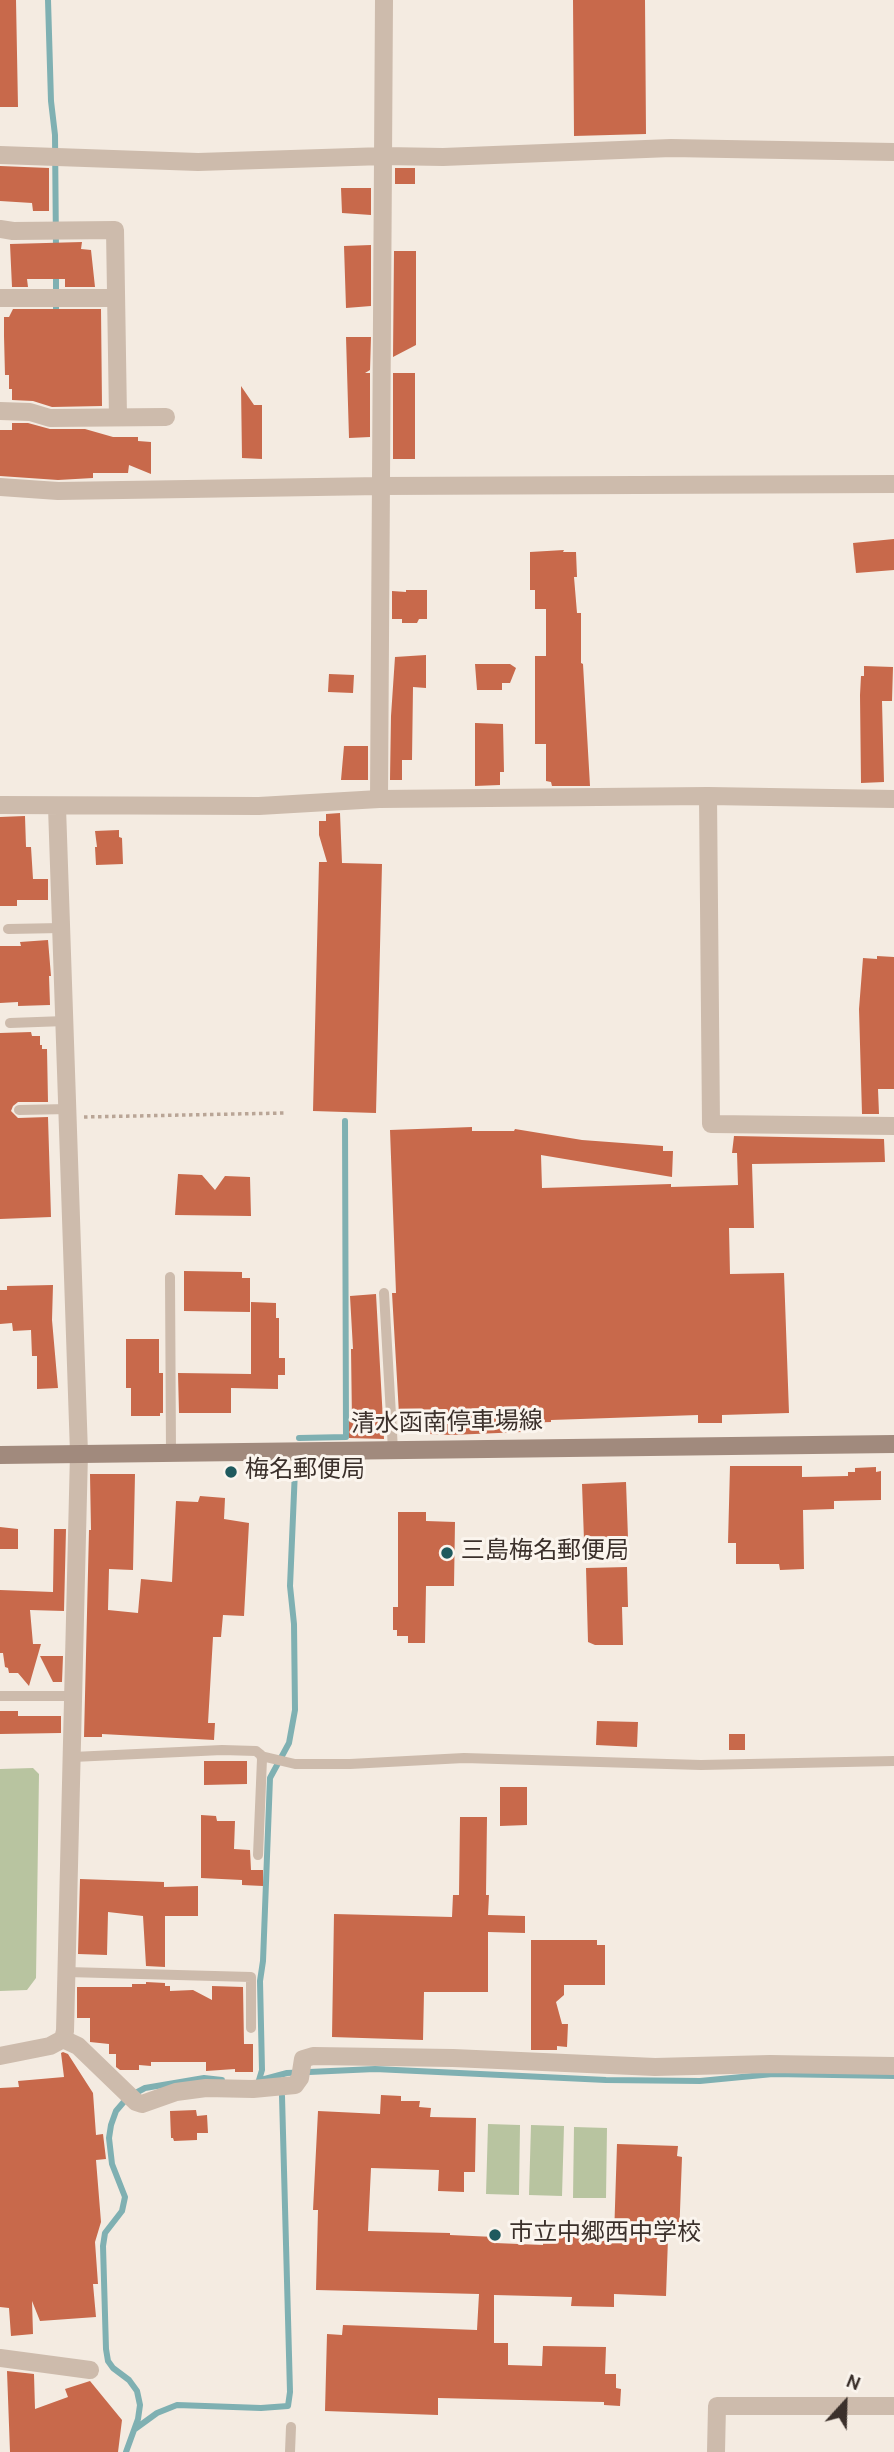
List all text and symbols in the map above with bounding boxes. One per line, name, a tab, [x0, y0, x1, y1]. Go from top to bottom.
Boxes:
street label: 清水函南停車場線	[351, 1409, 543, 1441]
place label: 梅名郵便局	[245, 1458, 365, 1486]
marker: 梅名郵便局	[223, 1464, 239, 1480]
place label: 三島梅名郵便局	[461, 1539, 629, 1567]
marker: 三島梅名郵便局	[439, 1545, 455, 1561]
place label: 市立中郷西中学校	[509, 2221, 701, 2249]
marker: 市立中郷西中学校	[487, 2227, 503, 2243]
north arrow	[810, 2368, 880, 2438]
text: N	[842, 2370, 864, 2397]

